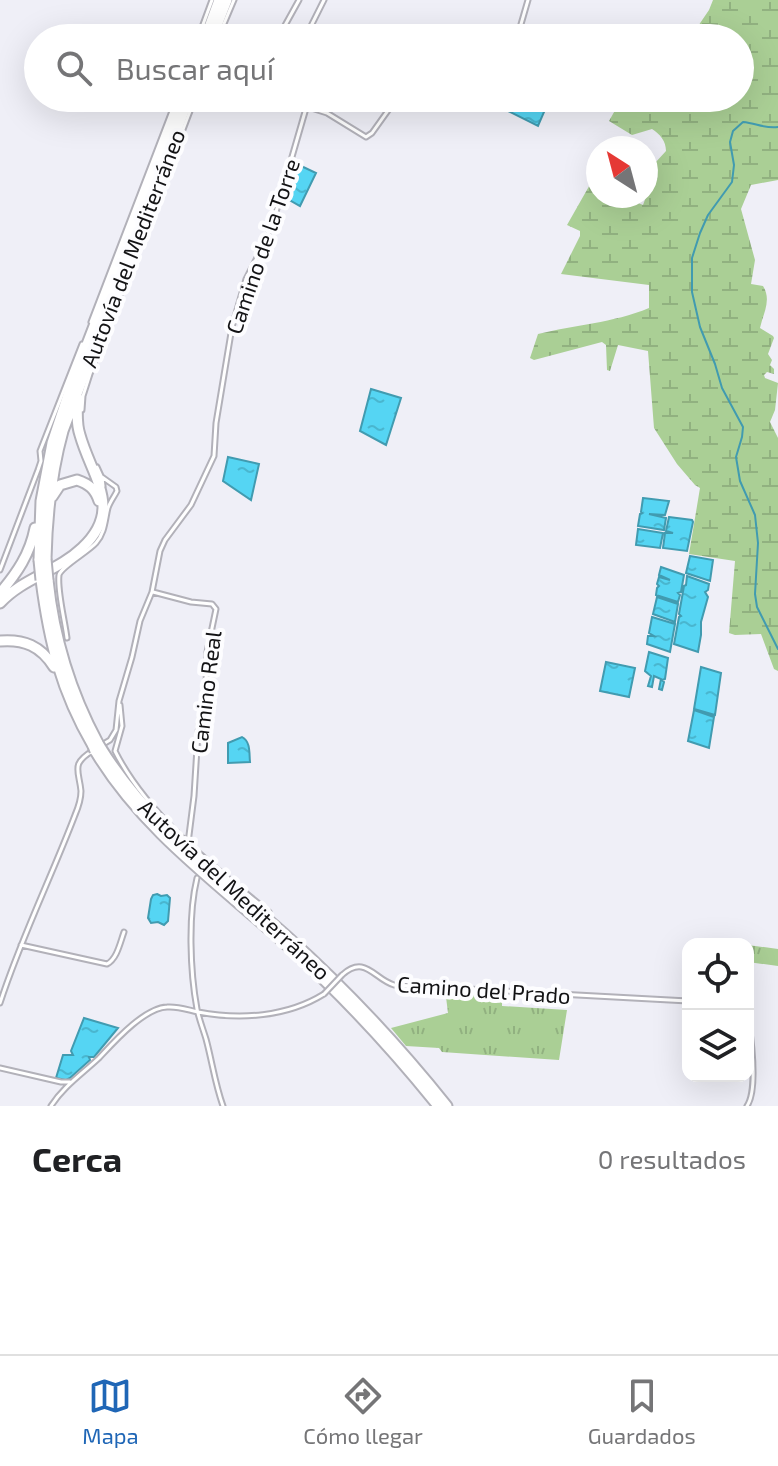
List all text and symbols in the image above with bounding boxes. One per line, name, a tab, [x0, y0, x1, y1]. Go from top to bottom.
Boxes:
search box	[24, 24, 754, 112]
icon: search	[52, 46, 96, 90]
text: Buscar aquí	[116, 50, 274, 86]
street label: Autovía del Mediterráneo	[75, 125, 189, 371]
north arrow	[586, 136, 658, 208]
street label: Camino de la Torre	[220, 155, 304, 337]
street label: Camino Real	[185, 629, 225, 755]
street label: Autovía del Mediterráneo	[134, 793, 336, 985]
map controls	[682, 938, 754, 1082]
button: locate	[682, 938, 754, 1010]
street label: Camino del Prado	[396, 970, 572, 1008]
button: layers	[682, 1010, 754, 1082]
text: Cerca	[32, 1138, 122, 1179]
text: 0 resultados	[598, 1143, 746, 1174]
tab: Mapa	[82, 1374, 139, 1448]
tab: Cómo llegar	[303, 1374, 423, 1448]
tab: Guardados	[588, 1374, 696, 1448]

